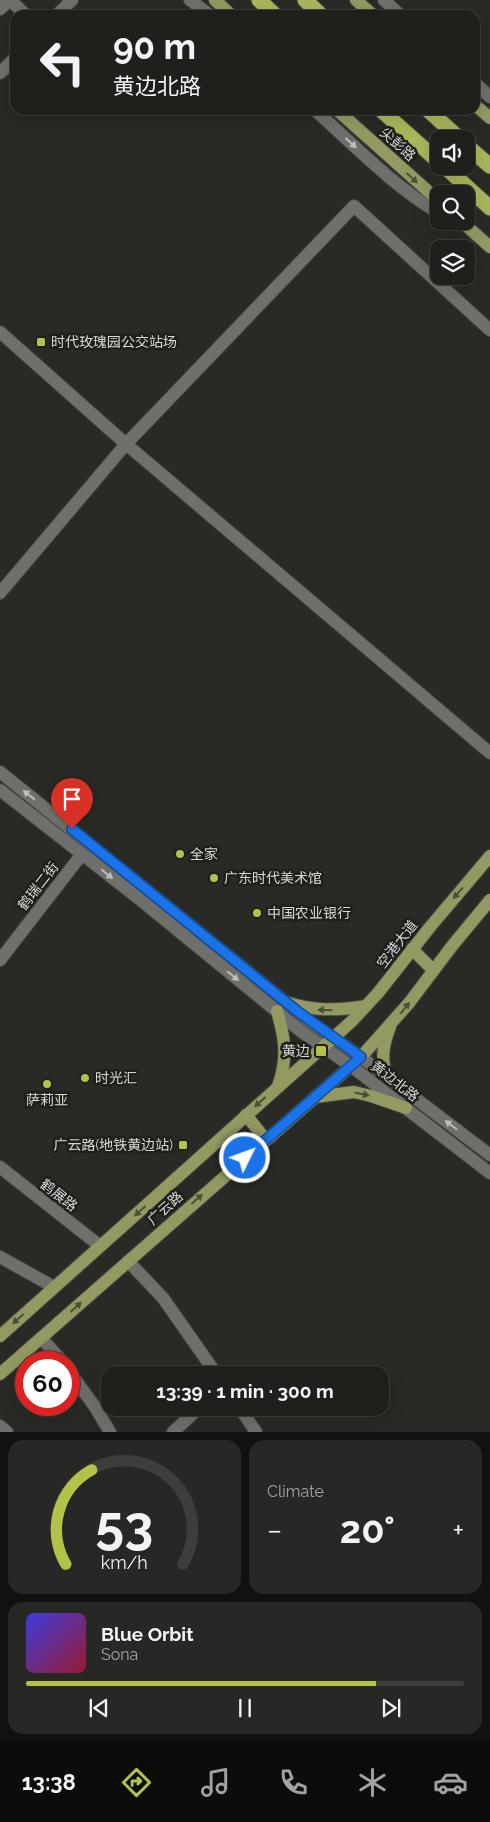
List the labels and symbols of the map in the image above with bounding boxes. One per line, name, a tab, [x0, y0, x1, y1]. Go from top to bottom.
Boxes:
street label: 尖彭路	[377, 124, 419, 164]
one-way arrow	[344, 137, 357, 148]
one-way arrow	[406, 172, 419, 183]
place label: 时代玫瑰园公交站场	[51, 334, 177, 350]
marker: 时代玫瑰园公交站场	[35, 336, 47, 348]
pin	[51, 778, 93, 829]
one-way arrow	[23, 790, 36, 801]
place label: 全家	[190, 846, 218, 862]
marker: 全家	[174, 848, 186, 860]
street label: 鹤瑞二街	[14, 859, 62, 913]
one-way arrow	[100, 868, 113, 879]
place label: 广东时代美术馆	[224, 870, 322, 886]
marker: 广东时代美术馆	[208, 872, 220, 884]
one-way arrow	[453, 887, 464, 900]
place label: 中国农业银行	[267, 905, 351, 921]
marker: 中国农业银行	[251, 907, 263, 919]
street label: 空港大道	[373, 917, 421, 971]
one-way arrow	[227, 971, 240, 982]
one-way arrow	[400, 1001, 411, 1014]
one-way arrow	[317, 1006, 333, 1014]
place label: 黄边	[282, 1043, 310, 1059]
marker: 黄边	[314, 1044, 328, 1058]
street label: 黄边北路	[368, 1057, 422, 1105]
place label: 时光汇	[95, 1070, 137, 1086]
marker: 时光汇	[79, 1072, 91, 1084]
marker: 萨莉亚	[41, 1078, 53, 1090]
one-way arrow	[354, 1090, 369, 1098]
place label: 萨莉亚	[26, 1092, 68, 1108]
one-way arrow	[255, 1096, 267, 1108]
one-way arrow	[445, 1120, 458, 1131]
position arrow	[218, 1131, 270, 1183]
place label: 广云路(地铁黄边站)	[53, 1137, 173, 1153]
marker: 广云路(地铁黄边站)	[177, 1139, 189, 1151]
street label: 鹤展路	[38, 1176, 80, 1214]
street label: 广云路	[144, 1188, 186, 1228]
one-way arrow	[191, 1193, 203, 1205]
one-way arrow	[134, 1205, 146, 1217]
one-way arrow	[69, 1301, 81, 1313]
one-way arrow	[13, 1313, 25, 1325]
speed limit sign: 60	[15, 1351, 80, 1416]

